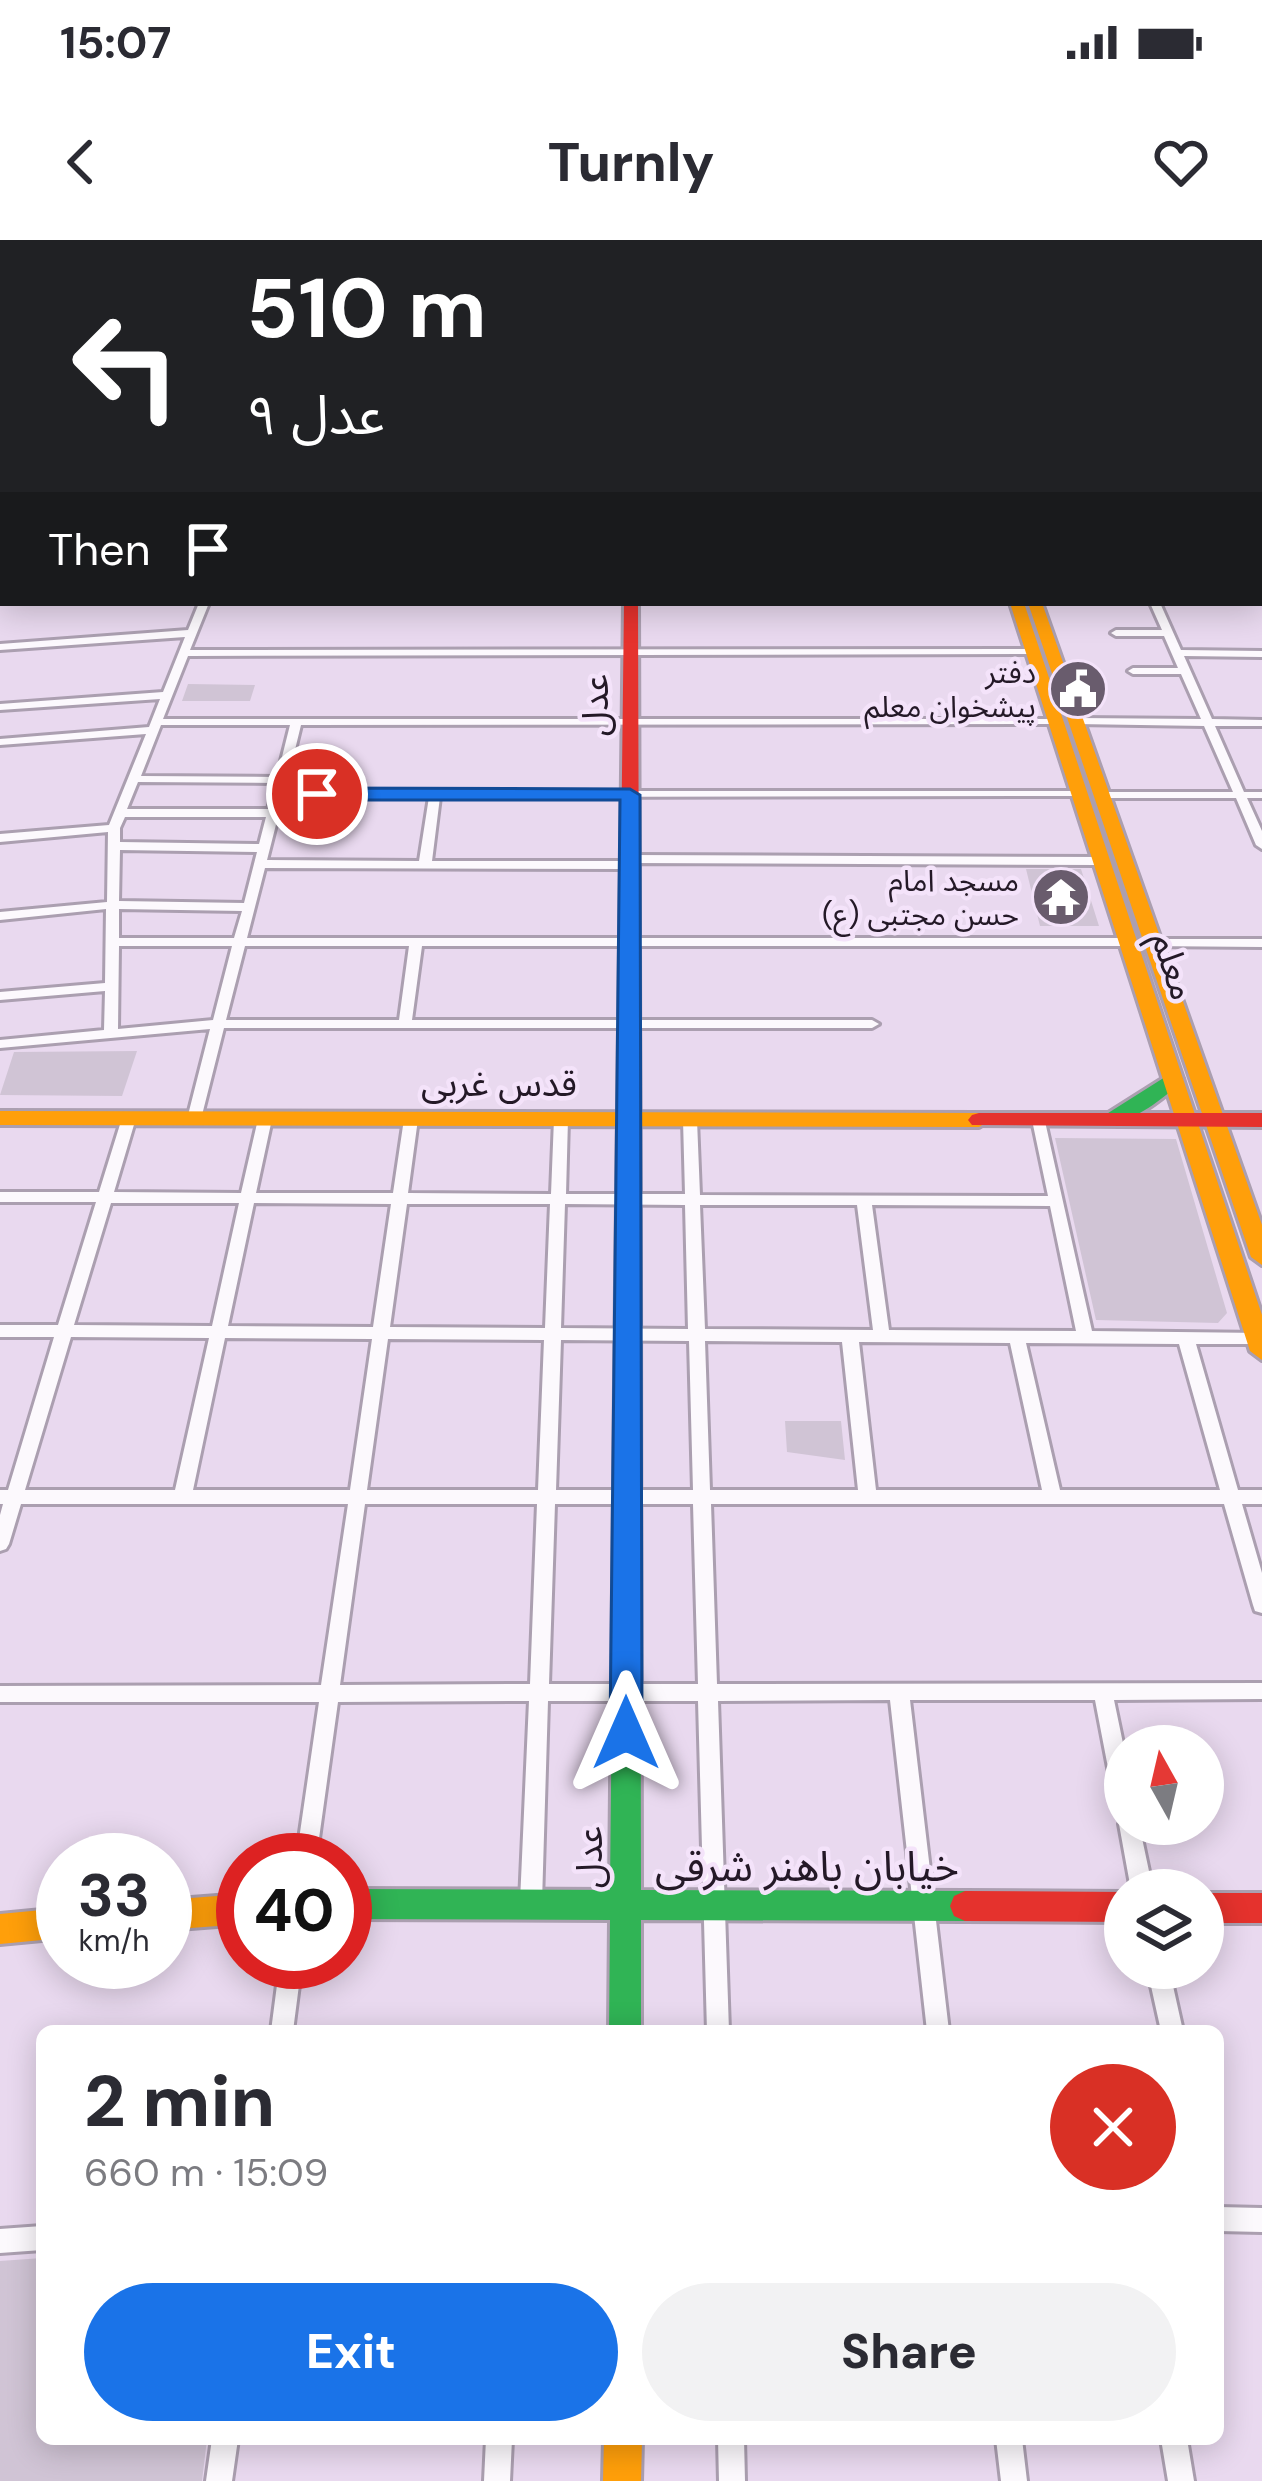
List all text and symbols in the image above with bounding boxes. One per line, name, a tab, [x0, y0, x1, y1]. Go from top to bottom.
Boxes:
text: 15:07	[60, 13, 171, 72]
text: Turnly	[548, 127, 714, 198]
icon: back	[48, 129, 114, 195]
icon: heart	[1148, 129, 1214, 195]
text: 510 m	[246, 254, 487, 363]
icon: left	[48, 288, 204, 444]
text: عدل ۹	[246, 380, 385, 451]
icon: arrive	[175, 516, 241, 582]
text: Then	[48, 520, 151, 579]
place label: دفتر پیشخوان معلم	[864, 653, 1036, 730]
public building icon: دفتر پیشخوان معلم	[1047, 658, 1109, 720]
street label: عدل	[572, 674, 619, 736]
pin	[266, 743, 368, 845]
icon: arrive	[284, 761, 350, 827]
place label: مسجد امام حسن مجتبی (ع)	[822, 861, 1019, 937]
temple icon: مسجد امام حسن مجتبی (ع)	[1030, 866, 1092, 928]
street label: معلم	[1137, 926, 1207, 1007]
street label: قدس غربی	[421, 1060, 577, 1107]
position arrow	[563, 1670, 689, 1796]
north arrow	[1104, 1725, 1224, 1845]
map controls	[1104, 1725, 1224, 1989]
street label: عدل	[566, 1826, 613, 1888]
speed limit sign: 40	[216, 1833, 372, 1989]
street label: خیابان باهنر شرقی	[655, 1839, 959, 1894]
text: 33	[78, 1856, 150, 1935]
button: layers	[1104, 1869, 1224, 1989]
text: km/h	[79, 1921, 149, 1960]
text: 2 min	[84, 2055, 275, 2148]
button: close	[1050, 2064, 1176, 2190]
text: 660 m · 15:09	[84, 2147, 328, 2198]
button: Exit	[84, 2283, 618, 2421]
button: Share	[642, 2283, 1176, 2421]

